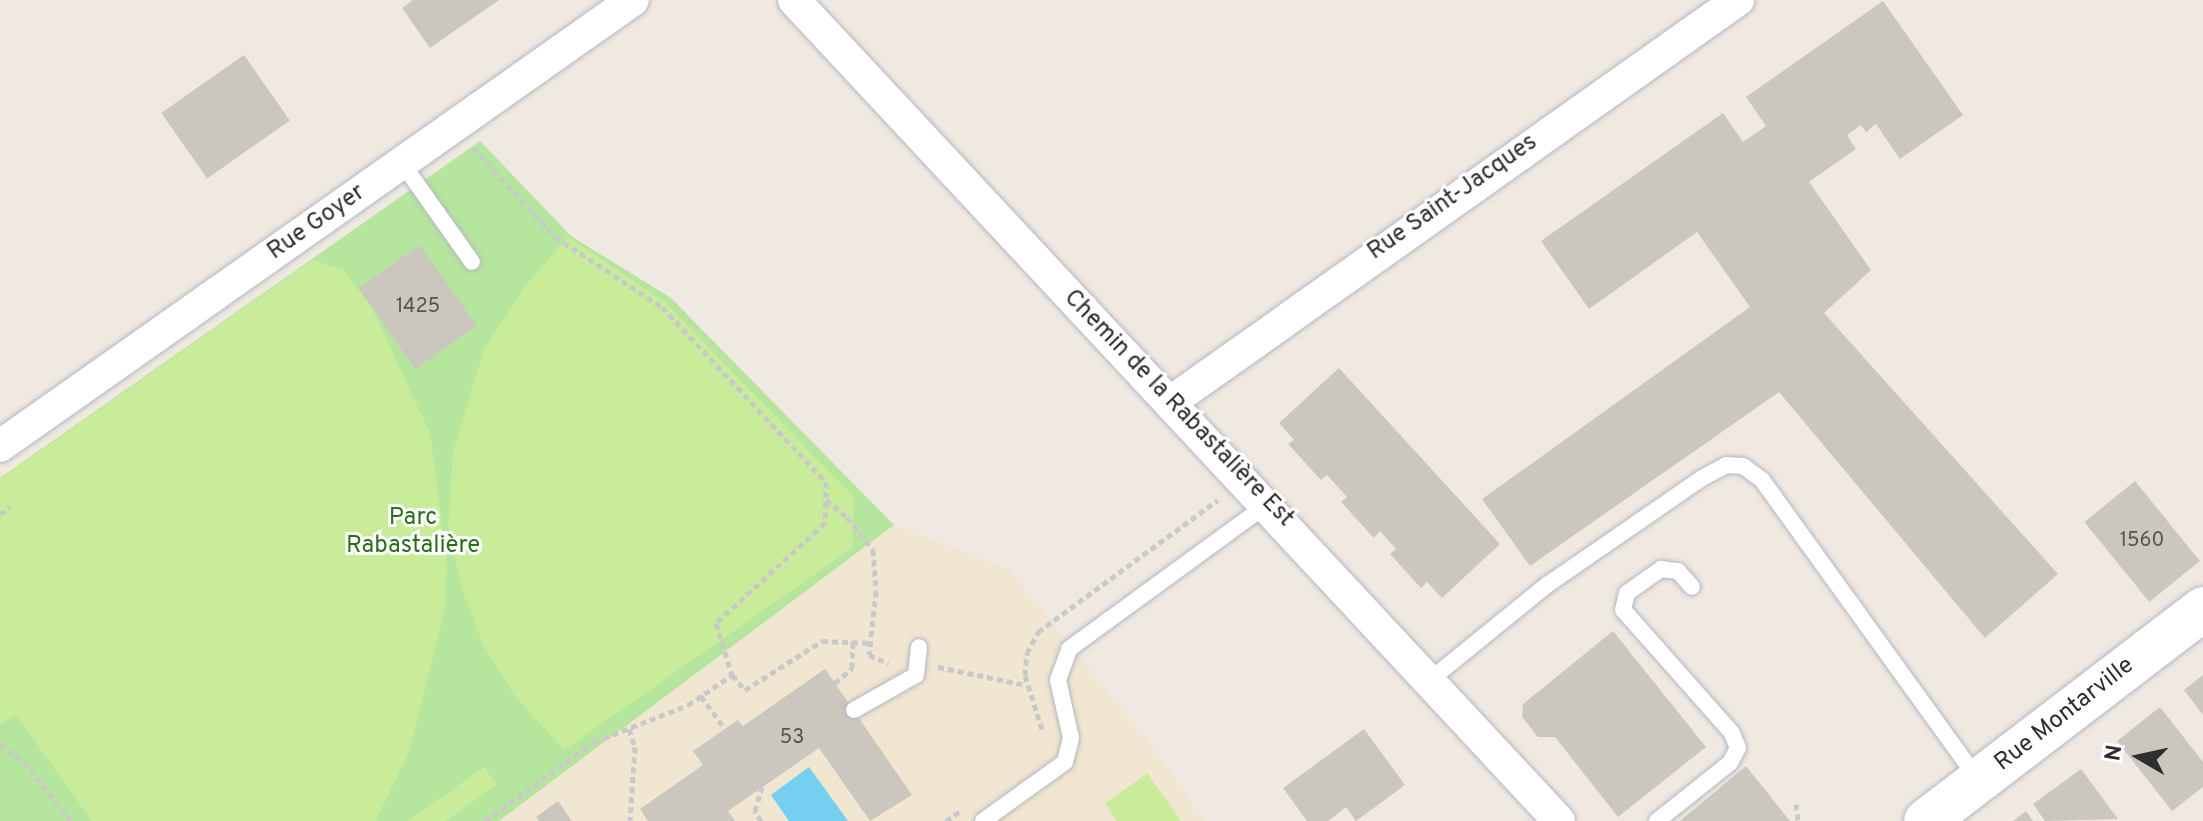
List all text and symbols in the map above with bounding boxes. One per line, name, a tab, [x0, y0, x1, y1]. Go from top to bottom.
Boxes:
street label: Rue Saint-Jacques	[1363, 129, 1543, 267]
street label: Rue Goyer	[263, 179, 371, 267]
street label: Chemin de la Rabastalière Est	[1057, 284, 1299, 534]
house number: 1425	[396, 295, 440, 319]
park label: Parc Rabastalière	[346, 505, 480, 561]
house number: 1560	[2120, 529, 2164, 553]
street label: Rue Montarville	[1990, 652, 2140, 778]
north arrow	[2099, 717, 2179, 797]
house number: 53	[780, 726, 804, 750]
text: N	[2100, 743, 2129, 763]

